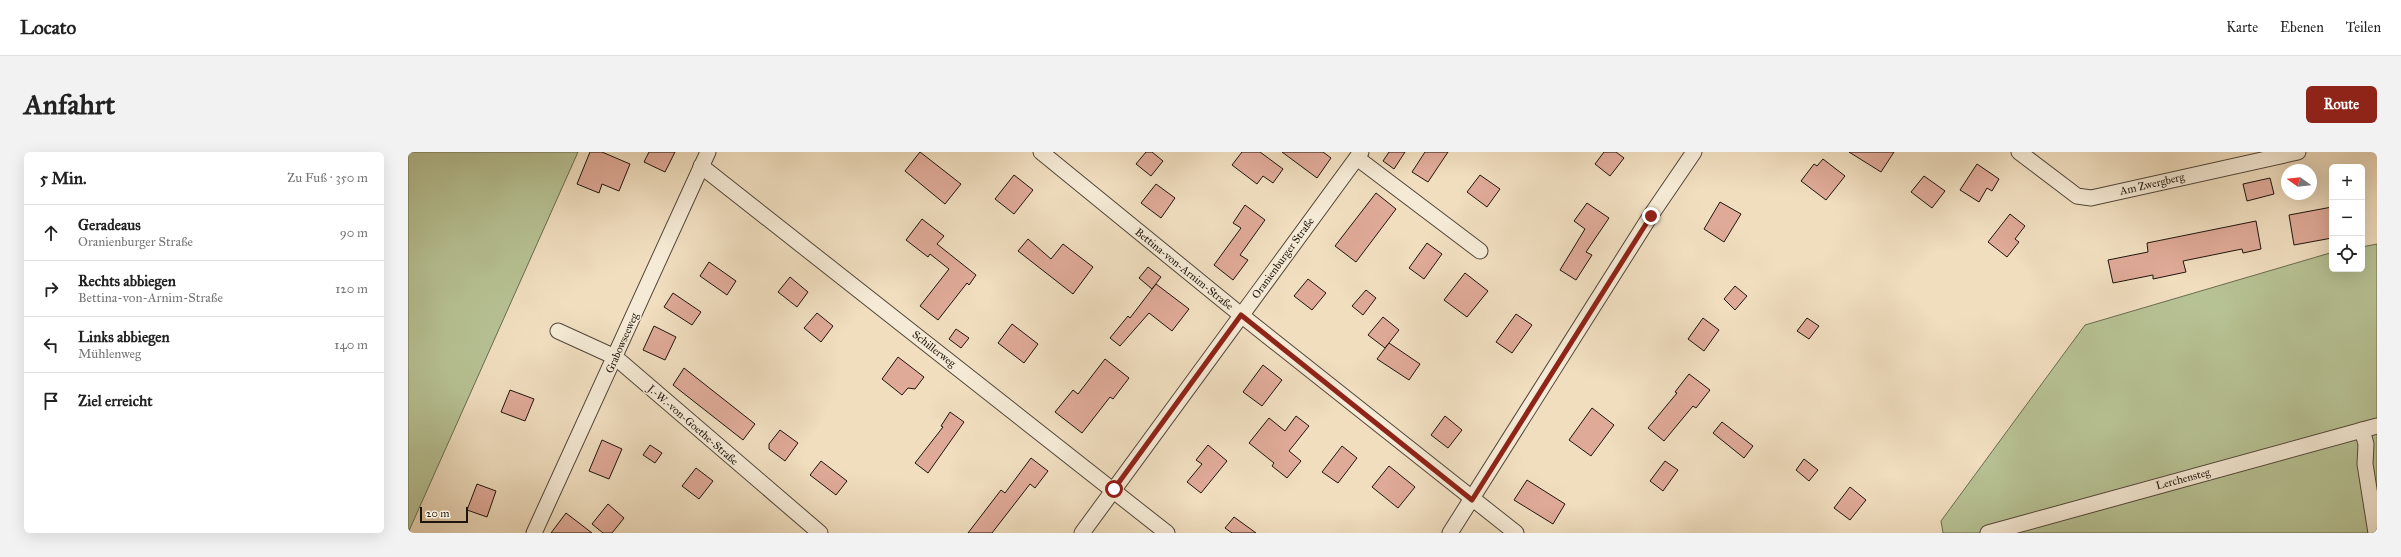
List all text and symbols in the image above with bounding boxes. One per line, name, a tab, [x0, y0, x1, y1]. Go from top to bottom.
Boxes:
text: Locato	[20, 16, 76, 39]
text: Karte	[2226, 19, 2258, 36]
text: Ebenen	[2280, 19, 2324, 36]
text: Teilen	[2346, 19, 2381, 36]
button: Route	[2306, 86, 2377, 123]
text: Anfahrt	[24, 87, 115, 122]
north arrow	[2281, 164, 2317, 200]
map controls	[2329, 164, 2365, 272]
button: +	[2329, 164, 2365, 200]
text: 5 Min.	[40, 168, 87, 189]
text: Zu Fuß · 350 m	[287, 170, 368, 186]
street label: Am Zwergberg	[2117, 170, 2186, 198]
button: −	[2329, 200, 2365, 236]
route end	[1642, 207, 1660, 225]
street label: Oranienburger Straße	[1249, 214, 1317, 301]
text: Geradeaus	[78, 216, 141, 234]
icon: ahead	[40, 222, 62, 244]
text: 90 m	[340, 225, 368, 241]
street label: Bettina-von-Arnim-Straße	[1132, 225, 1236, 313]
text: Oranienburger Straße	[78, 234, 193, 250]
button: locate	[2329, 236, 2365, 272]
text: Rechts abbiegen	[78, 272, 176, 290]
icon: right	[40, 278, 62, 300]
text: 120 m	[335, 281, 368, 297]
text: Bettina-von-Arnim-Straße	[78, 290, 223, 306]
street label: Grabowseeweg	[603, 310, 641, 375]
text: Links abbiegen	[78, 328, 170, 346]
street label: Schillerweg	[910, 328, 959, 371]
icon: left	[40, 334, 62, 356]
text: 140 m	[334, 337, 368, 353]
text: Mühlenweg	[78, 346, 141, 362]
street label: J.-W.-von-Goethe-Straße	[644, 382, 741, 469]
icon: arrive	[40, 390, 62, 412]
text: Ziel erreicht	[78, 392, 153, 410]
street label: Lerchensteg	[2154, 465, 2212, 492]
route start	[1105, 480, 1123, 498]
scale bar	[420, 505, 468, 524]
text: 20 m	[426, 507, 449, 520]

